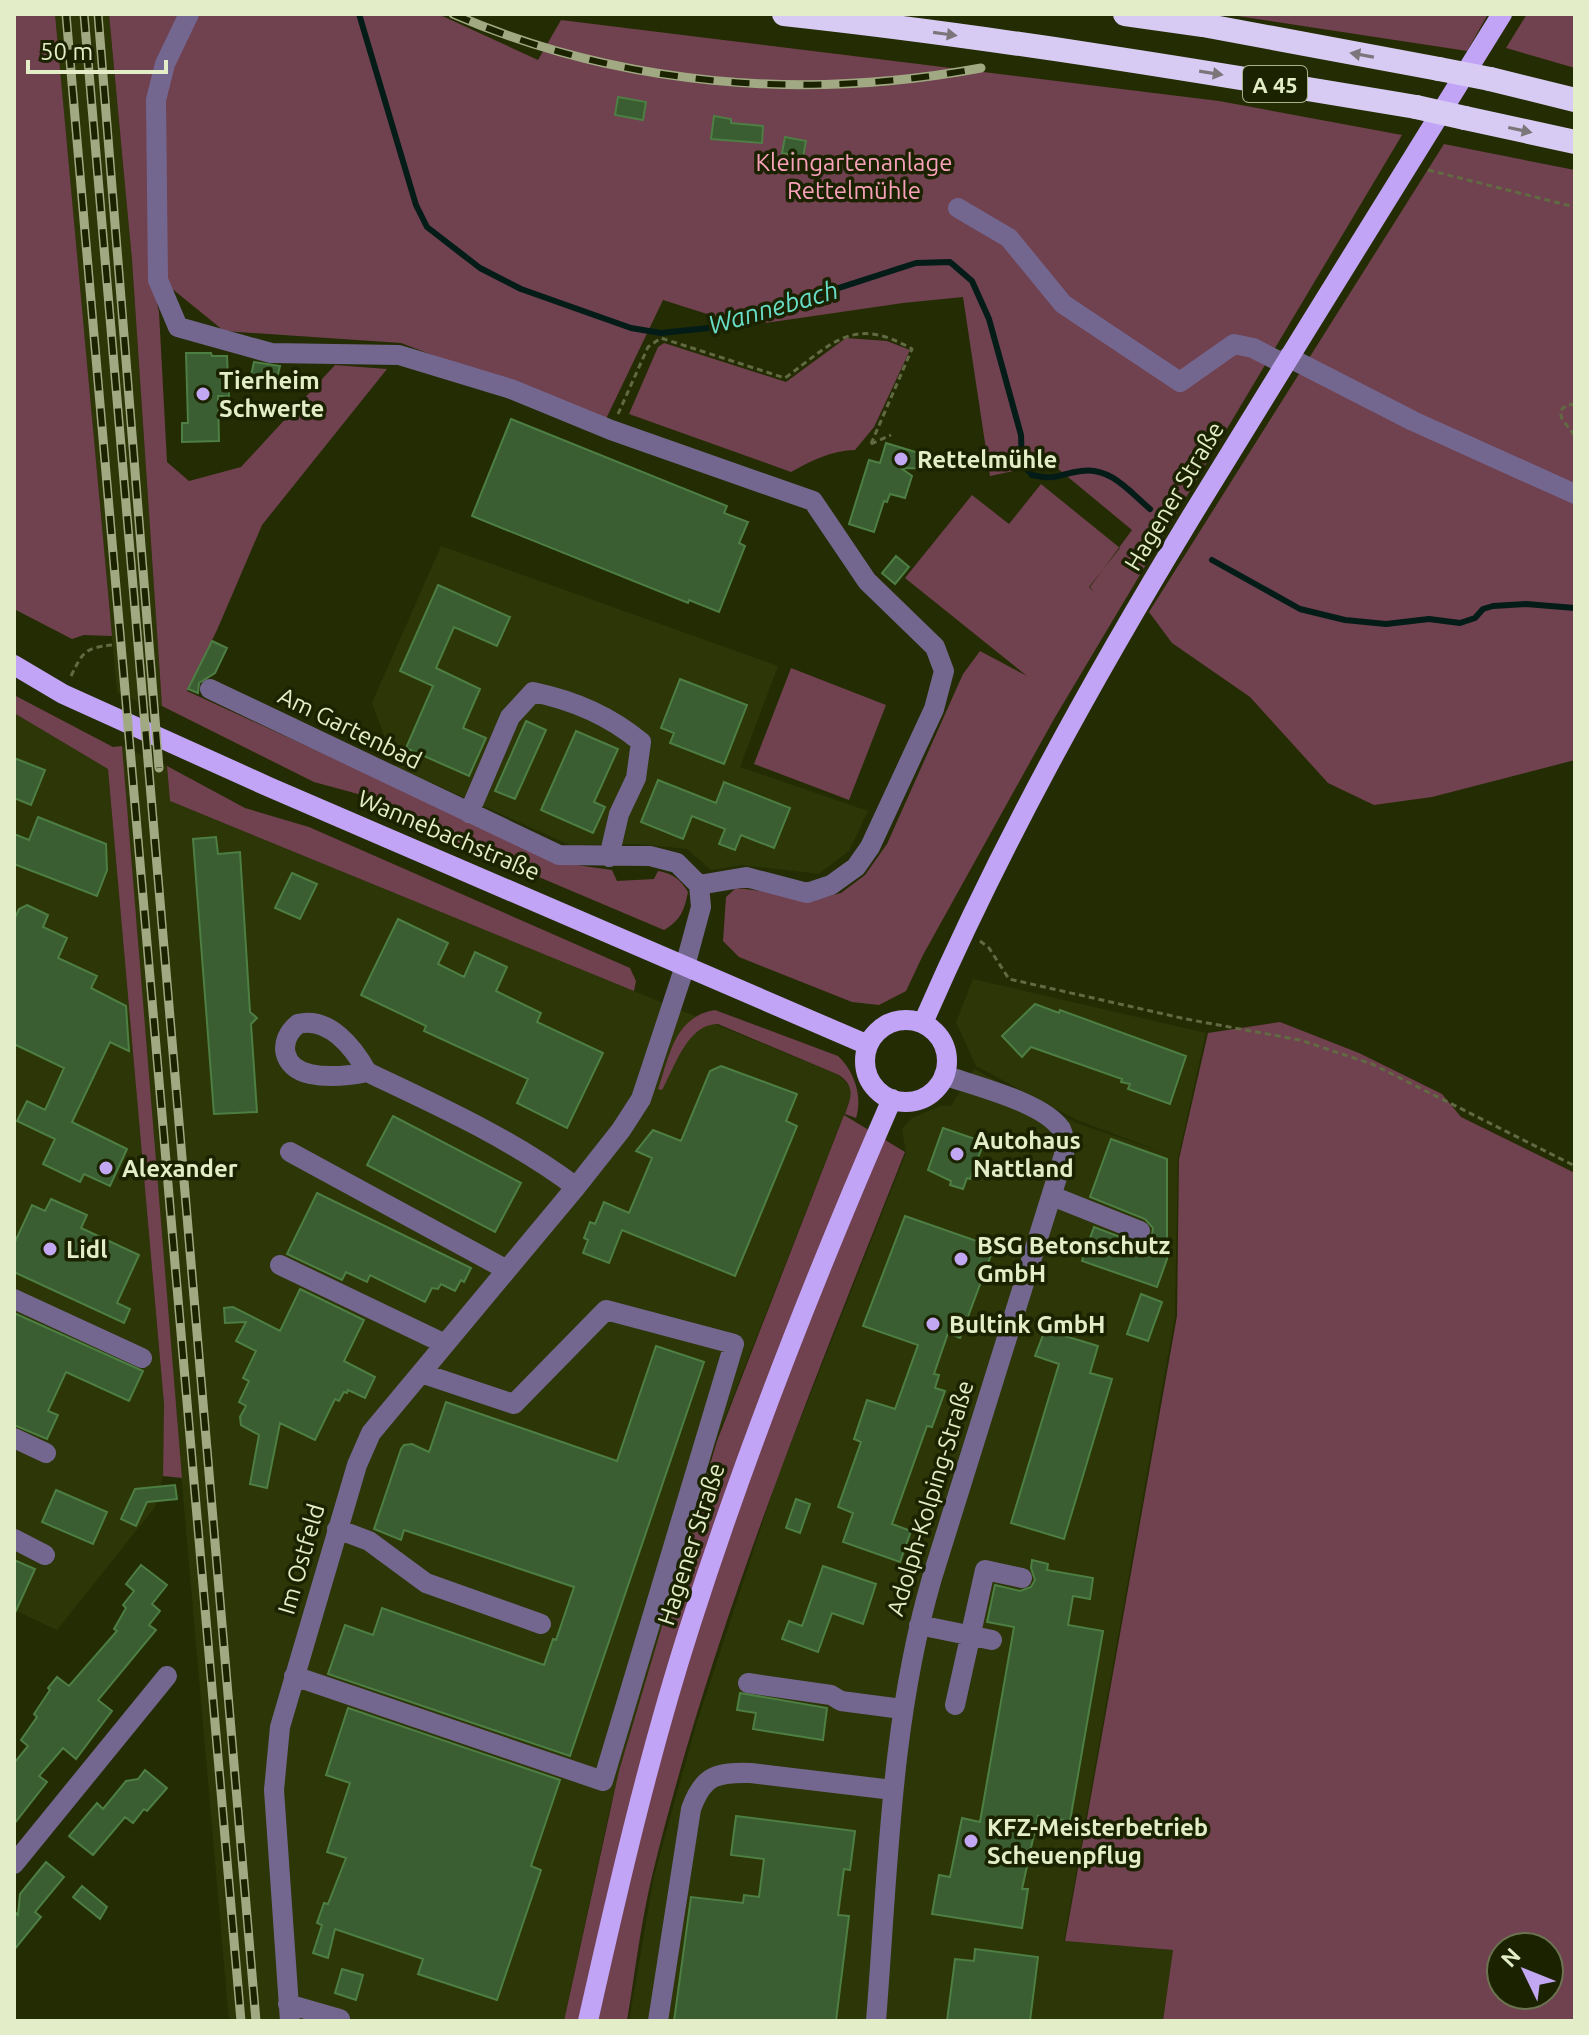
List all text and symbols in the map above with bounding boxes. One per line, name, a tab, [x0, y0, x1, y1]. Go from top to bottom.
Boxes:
scale bar	[28, 24, 166, 74]
one-way arrow	[933, 28, 958, 41]
text: 50 m	[40, 38, 93, 65]
one-way arrow	[1350, 48, 1375, 60]
road number: A 45	[1243, 66, 1307, 102]
one-way arrow	[1199, 68, 1224, 80]
one-way arrow	[1508, 124, 1533, 137]
park label: Kleingartenanlage Rettelmühle	[755, 149, 953, 204]
water label: Wannebach	[705, 275, 841, 339]
place label: Tierheim Schwerte	[219, 367, 324, 422]
marker: Tierheim Schwerte	[194, 385, 212, 403]
street label: Hagener Straße	[1119, 417, 1229, 575]
place label: Rettelmühle	[917, 446, 1057, 473]
marker: Rettelmühle	[892, 450, 910, 468]
street label: Am Gartenbad	[274, 682, 426, 774]
street label: Wannebachstraße	[354, 784, 544, 886]
place label: Autohaus Nattland	[973, 1127, 1081, 1182]
marker: Autohaus Nattland	[948, 1145, 966, 1163]
place label: Alexander	[122, 1155, 238, 1182]
marker: Alexander	[97, 1159, 115, 1177]
place label: BSG Betonschutz GmbH	[977, 1232, 1170, 1287]
place label: Lidl	[66, 1236, 108, 1263]
marker: Lidl	[41, 1240, 59, 1258]
marker: BSG Betonschutz GmbH	[952, 1250, 970, 1268]
place label: Bultink GmbH	[949, 1311, 1106, 1338]
marker: Bultink GmbH	[924, 1315, 942, 1333]
street label: Adolph-Kolping-Straße	[881, 1377, 979, 1619]
street label: Hagener Straße	[652, 1460, 730, 1628]
street label: Im Ostfeld	[272, 1501, 330, 1617]
place label: KFZ-Meisterbetrieb Scheuenpflug	[987, 1814, 1208, 1869]
marker: KFZ-Meisterbetrieb Scheuenpflug	[962, 1832, 980, 1850]
north arrow	[1485, 1931, 1565, 2011]
text: N	[1495, 1942, 1525, 1972]

